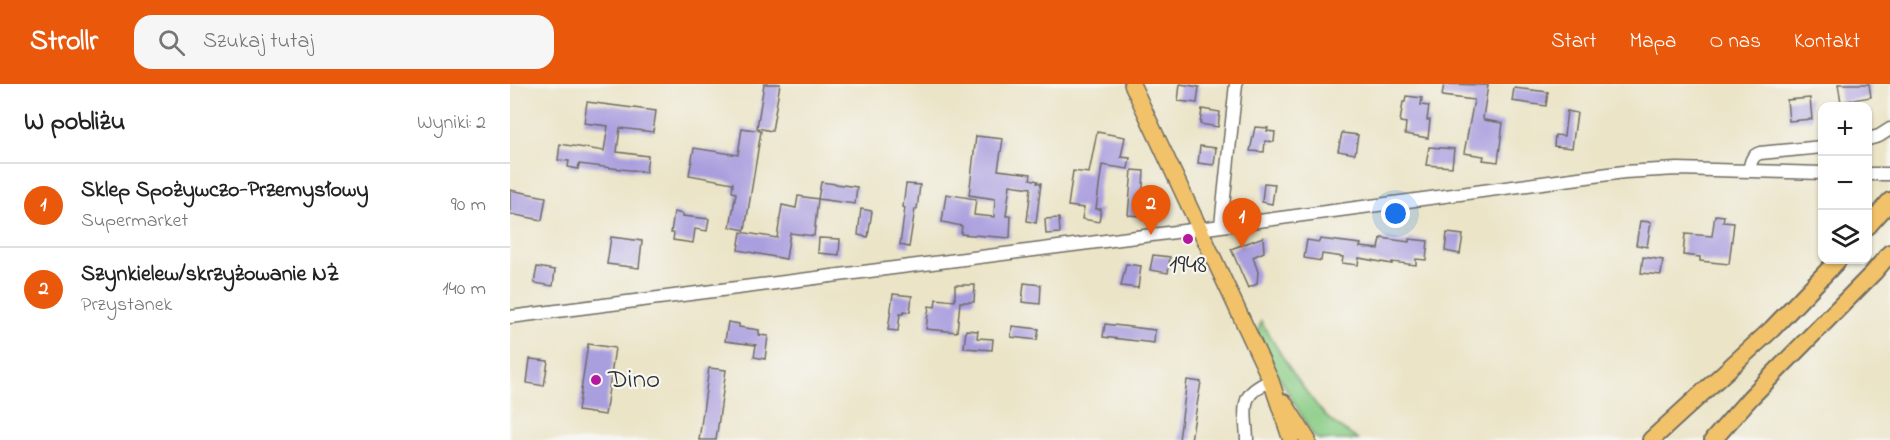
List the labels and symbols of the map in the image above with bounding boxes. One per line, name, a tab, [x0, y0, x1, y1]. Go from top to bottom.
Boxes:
pin: 2	[1132, 186, 1170, 235]
pin: 1	[1222, 198, 1262, 248]
your location	[1381, 199, 1410, 228]
marker: 1948	[1181, 232, 1195, 246]
place label: 1948	[1169, 246, 1207, 285]
place label: Dino	[607, 361, 660, 400]
marker: Dino	[589, 373, 603, 387]

